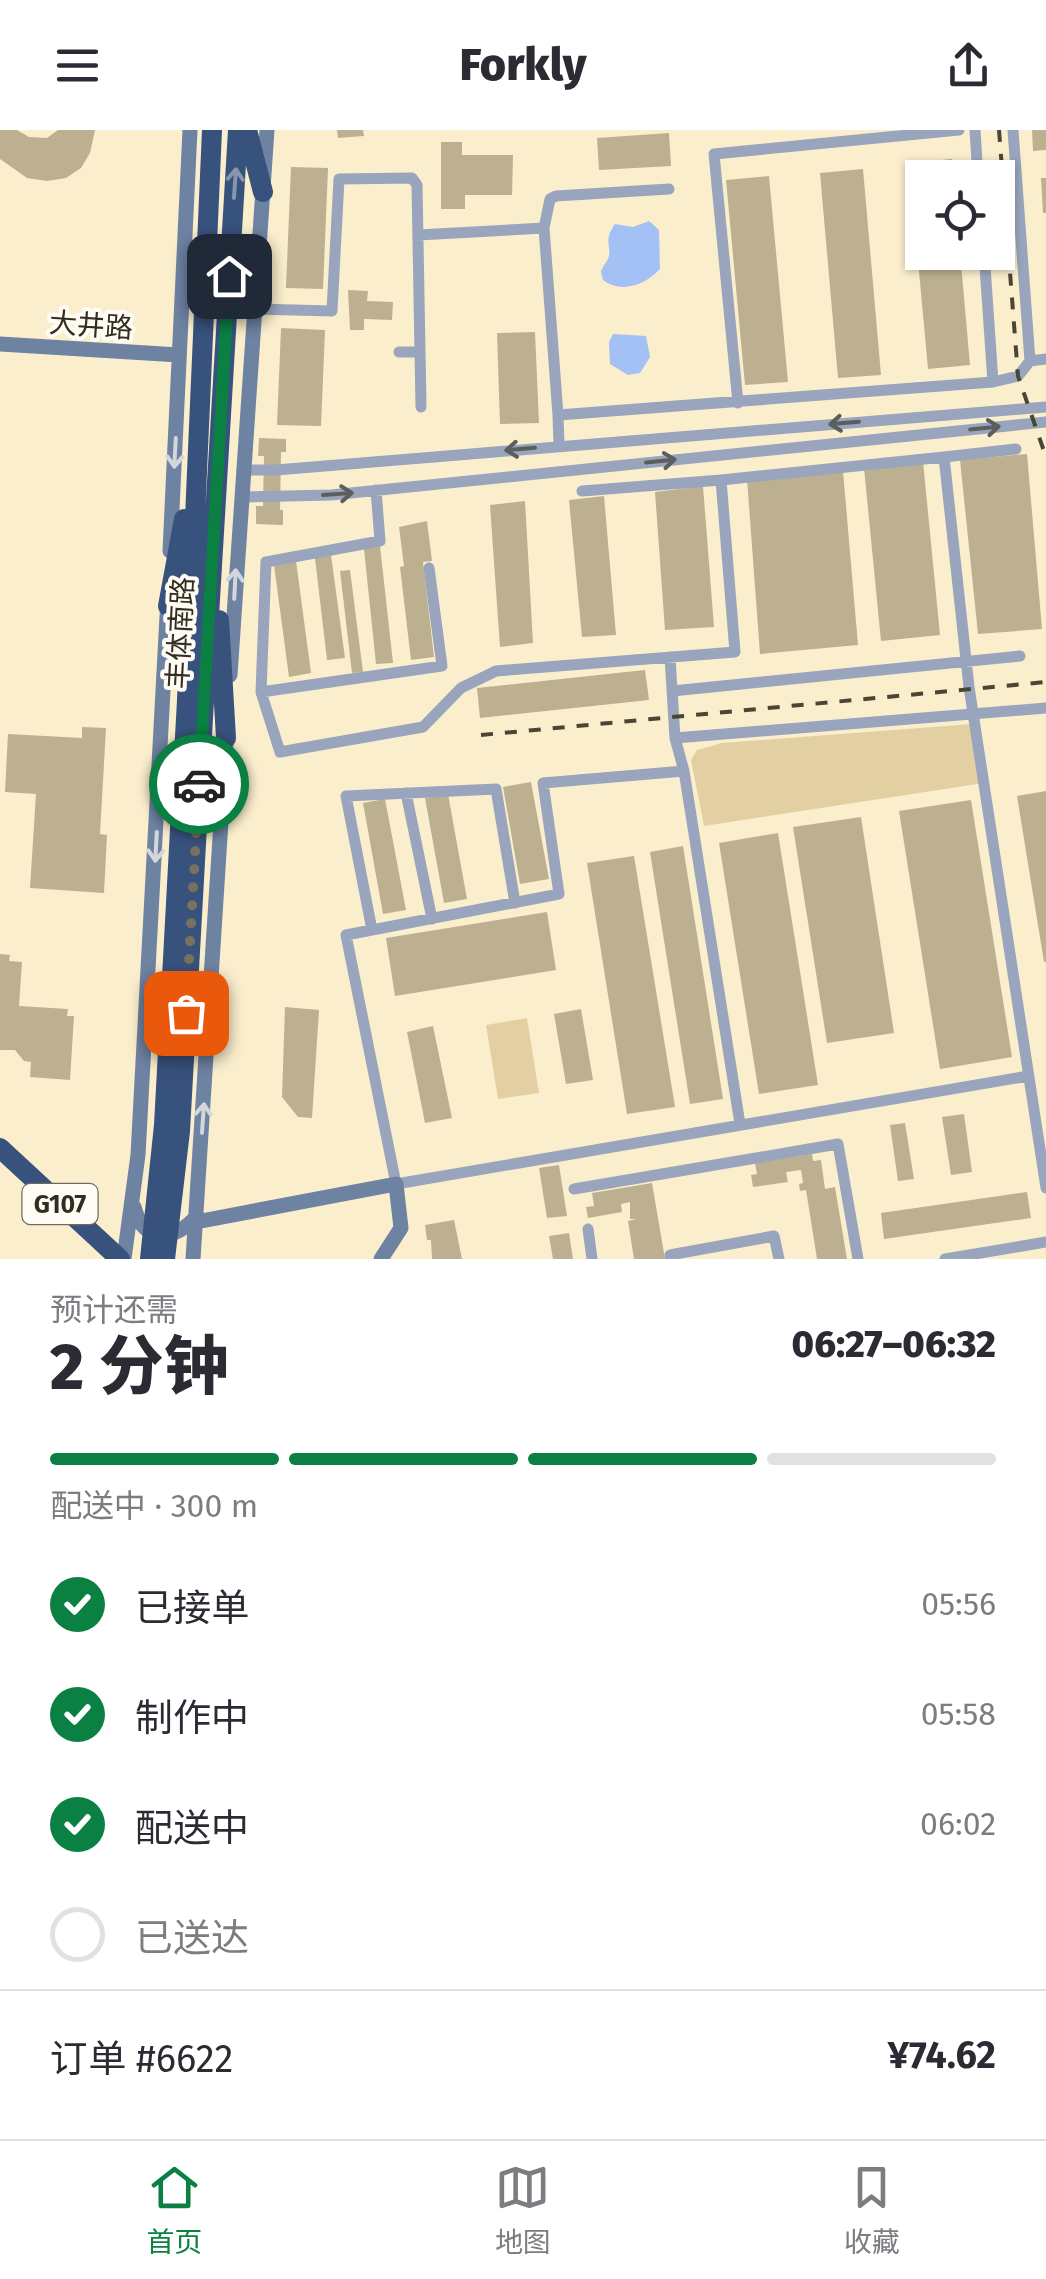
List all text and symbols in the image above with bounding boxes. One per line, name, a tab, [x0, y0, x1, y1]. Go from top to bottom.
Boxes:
icon: menu	[50, 38, 105, 93]
text: Forkly	[460, 38, 586, 92]
icon: share	[941, 38, 996, 93]
map controls	[905, 160, 1015, 270]
button: locate	[905, 160, 1015, 270]
one-way arrow	[226, 168, 245, 200]
pin	[187, 234, 272, 319]
icon: home	[202, 249, 257, 304]
street label: 大井路	[48, 306, 134, 345]
one-way arrow	[829, 414, 861, 433]
one-way arrow	[968, 418, 1000, 437]
one-way arrow	[165, 436, 184, 468]
one-way arrow	[505, 439, 537, 458]
one-way arrow	[645, 451, 677, 470]
one-way arrow	[321, 484, 354, 503]
one-way arrow	[226, 569, 245, 601]
street label: 丰体南路	[161, 576, 200, 690]
courier	[149, 734, 249, 834]
icon: car	[172, 757, 227, 812]
one-way arrow	[147, 831, 166, 863]
pin	[144, 971, 229, 1056]
icon: bag	[159, 986, 214, 1041]
one-way arrow	[194, 1103, 213, 1135]
road number: G107	[22, 1184, 98, 1224]
text: 预计还需	[50, 1291, 178, 1329]
text: 06:27–06:32	[792, 1321, 996, 1367]
text: 2 分钟	[50, 1328, 229, 1406]
text: 配送中 · 300 m	[50, 1487, 258, 1525]
icon: check	[50, 1577, 105, 1632]
text: 已接单	[135, 1585, 249, 1631]
text: 05:56	[921, 1585, 996, 1623]
icon: check	[50, 1687, 105, 1742]
text: 制作中	[135, 1695, 249, 1741]
text: 05:58	[921, 1695, 996, 1733]
icon: check	[50, 1797, 105, 1852]
text: 配送中	[135, 1805, 249, 1851]
text: 06:02	[920, 1805, 996, 1843]
text: 已送达	[135, 1915, 249, 1961]
text: ¥74.62	[887, 2032, 996, 2078]
text: 订单 #6622	[50, 2036, 233, 2082]
tab: 首页	[146, 2160, 202, 2260]
tab: 地图	[495, 2160, 551, 2260]
tab: 收藏	[844, 2160, 900, 2260]

